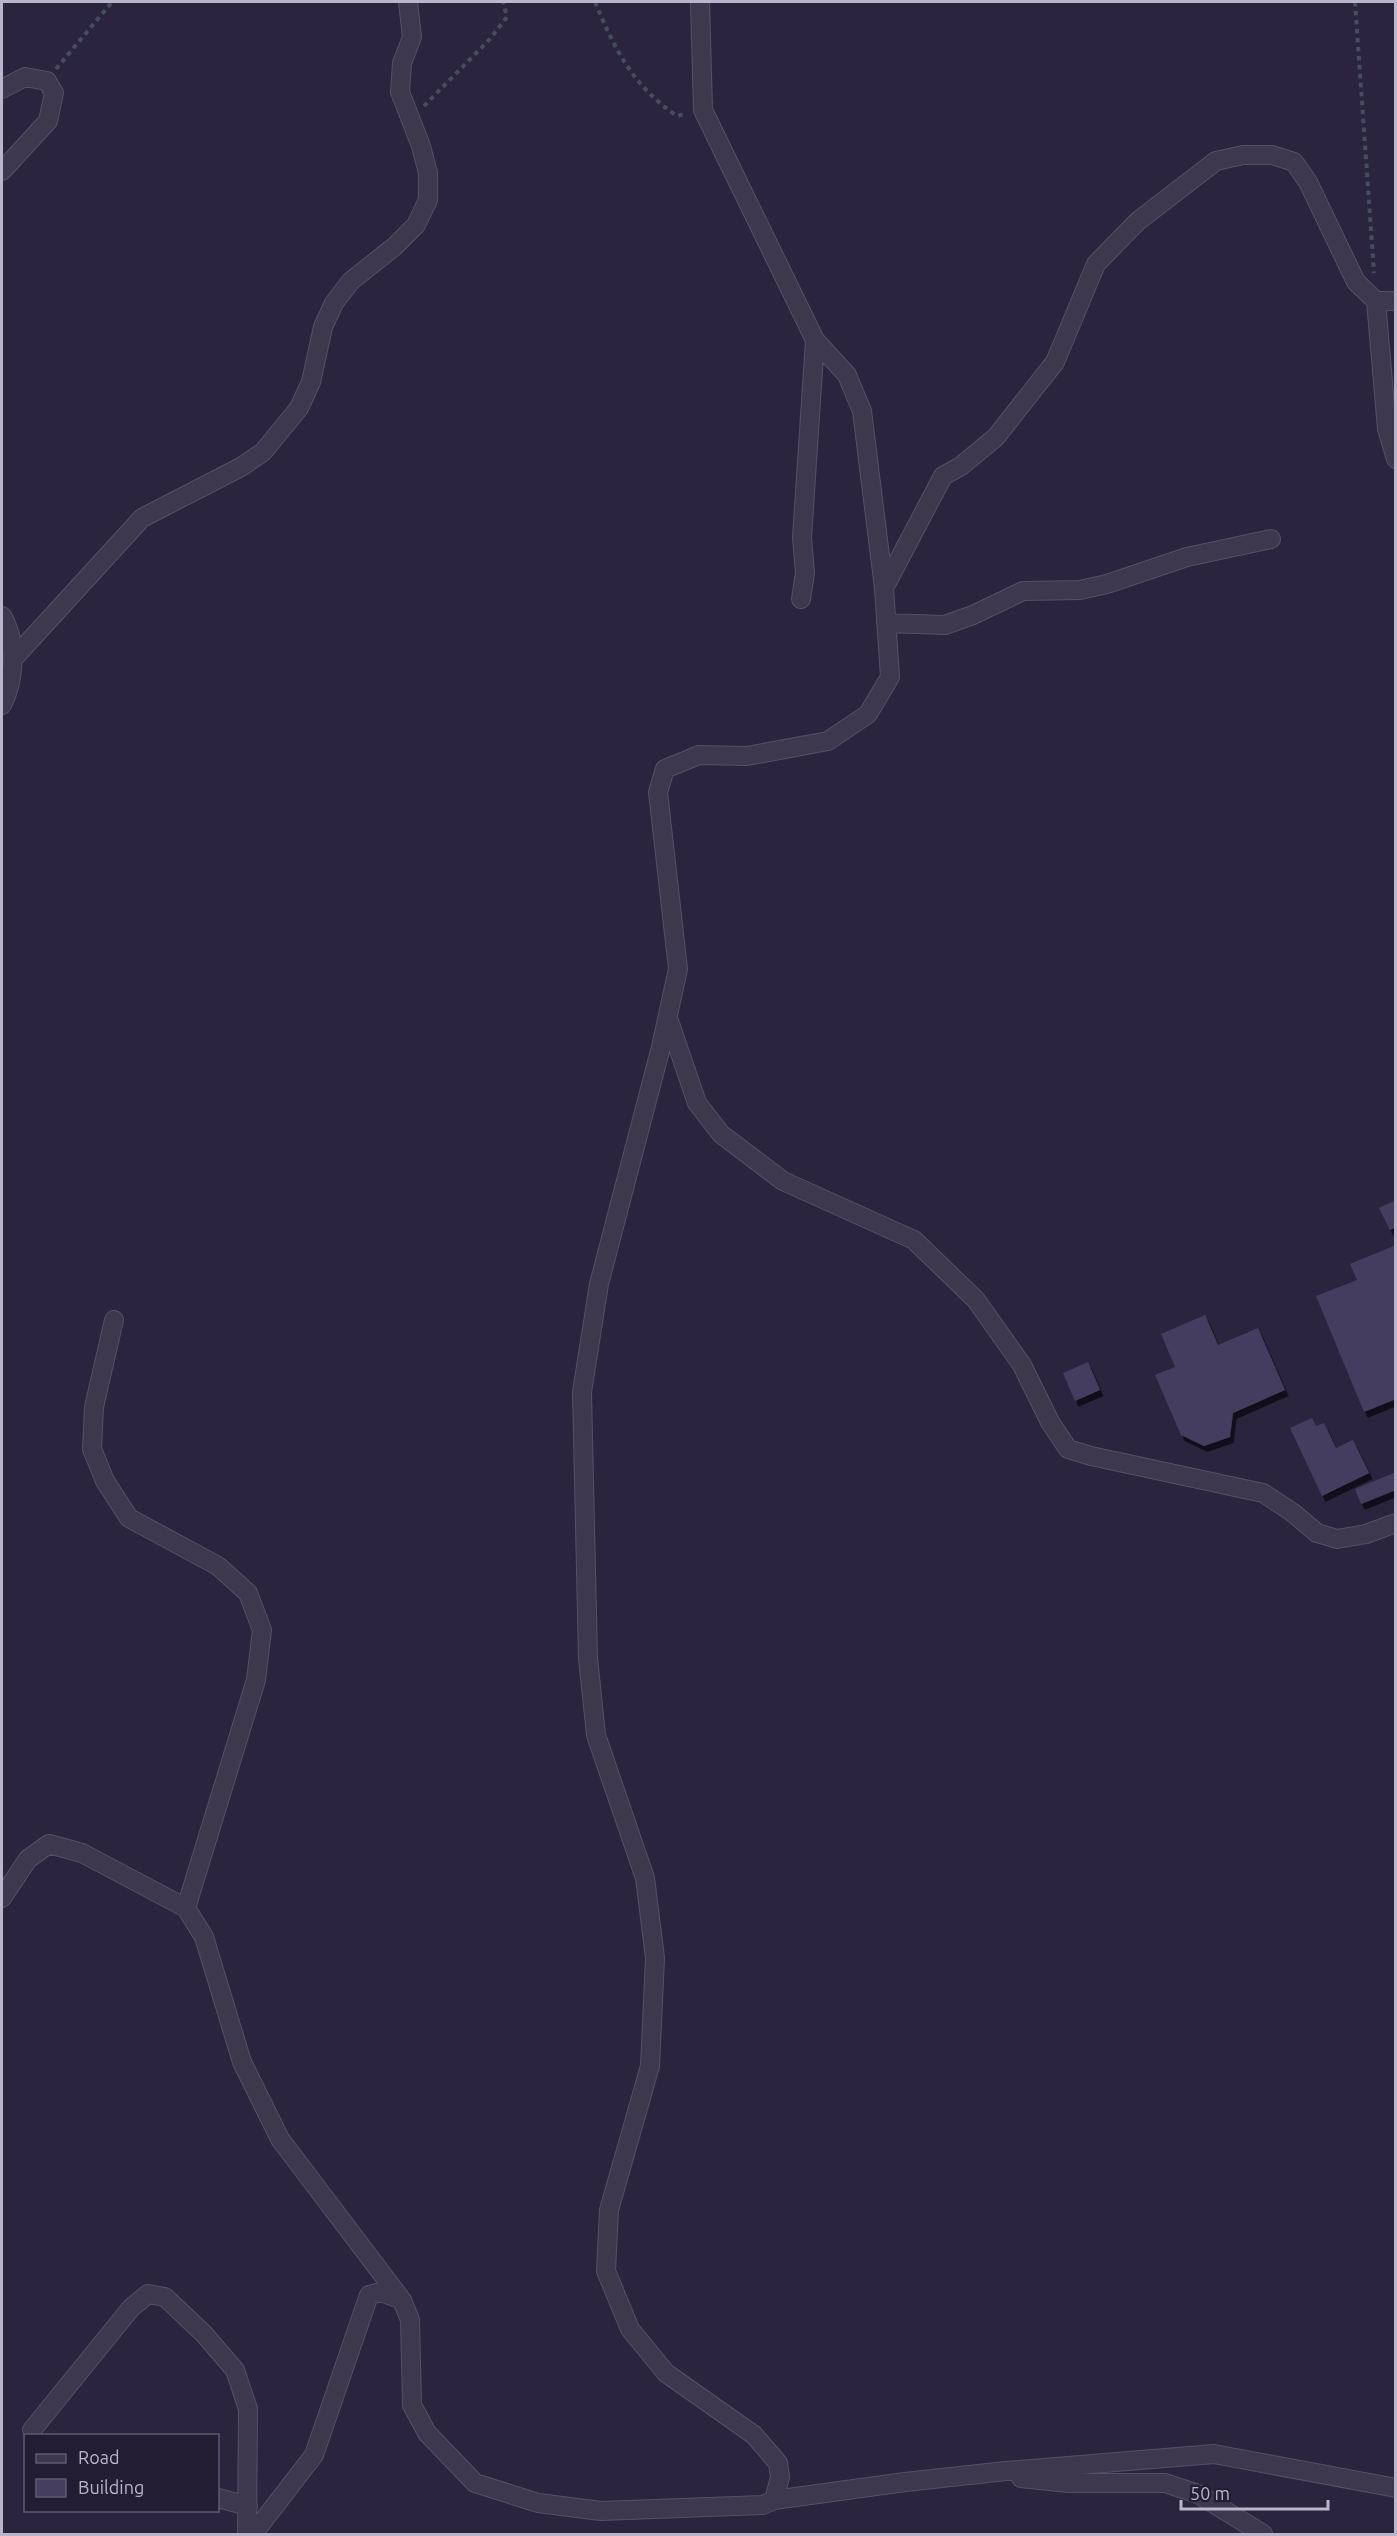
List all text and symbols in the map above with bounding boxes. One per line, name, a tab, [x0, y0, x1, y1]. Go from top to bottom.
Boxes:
legend	[24, 2434, 219, 2512]
text: Road	[78, 2447, 120, 2467]
scale bar	[1181, 2473, 1328, 2511]
text: Building	[78, 2477, 144, 2497]
text: 50 m	[1190, 2483, 1230, 2503]

